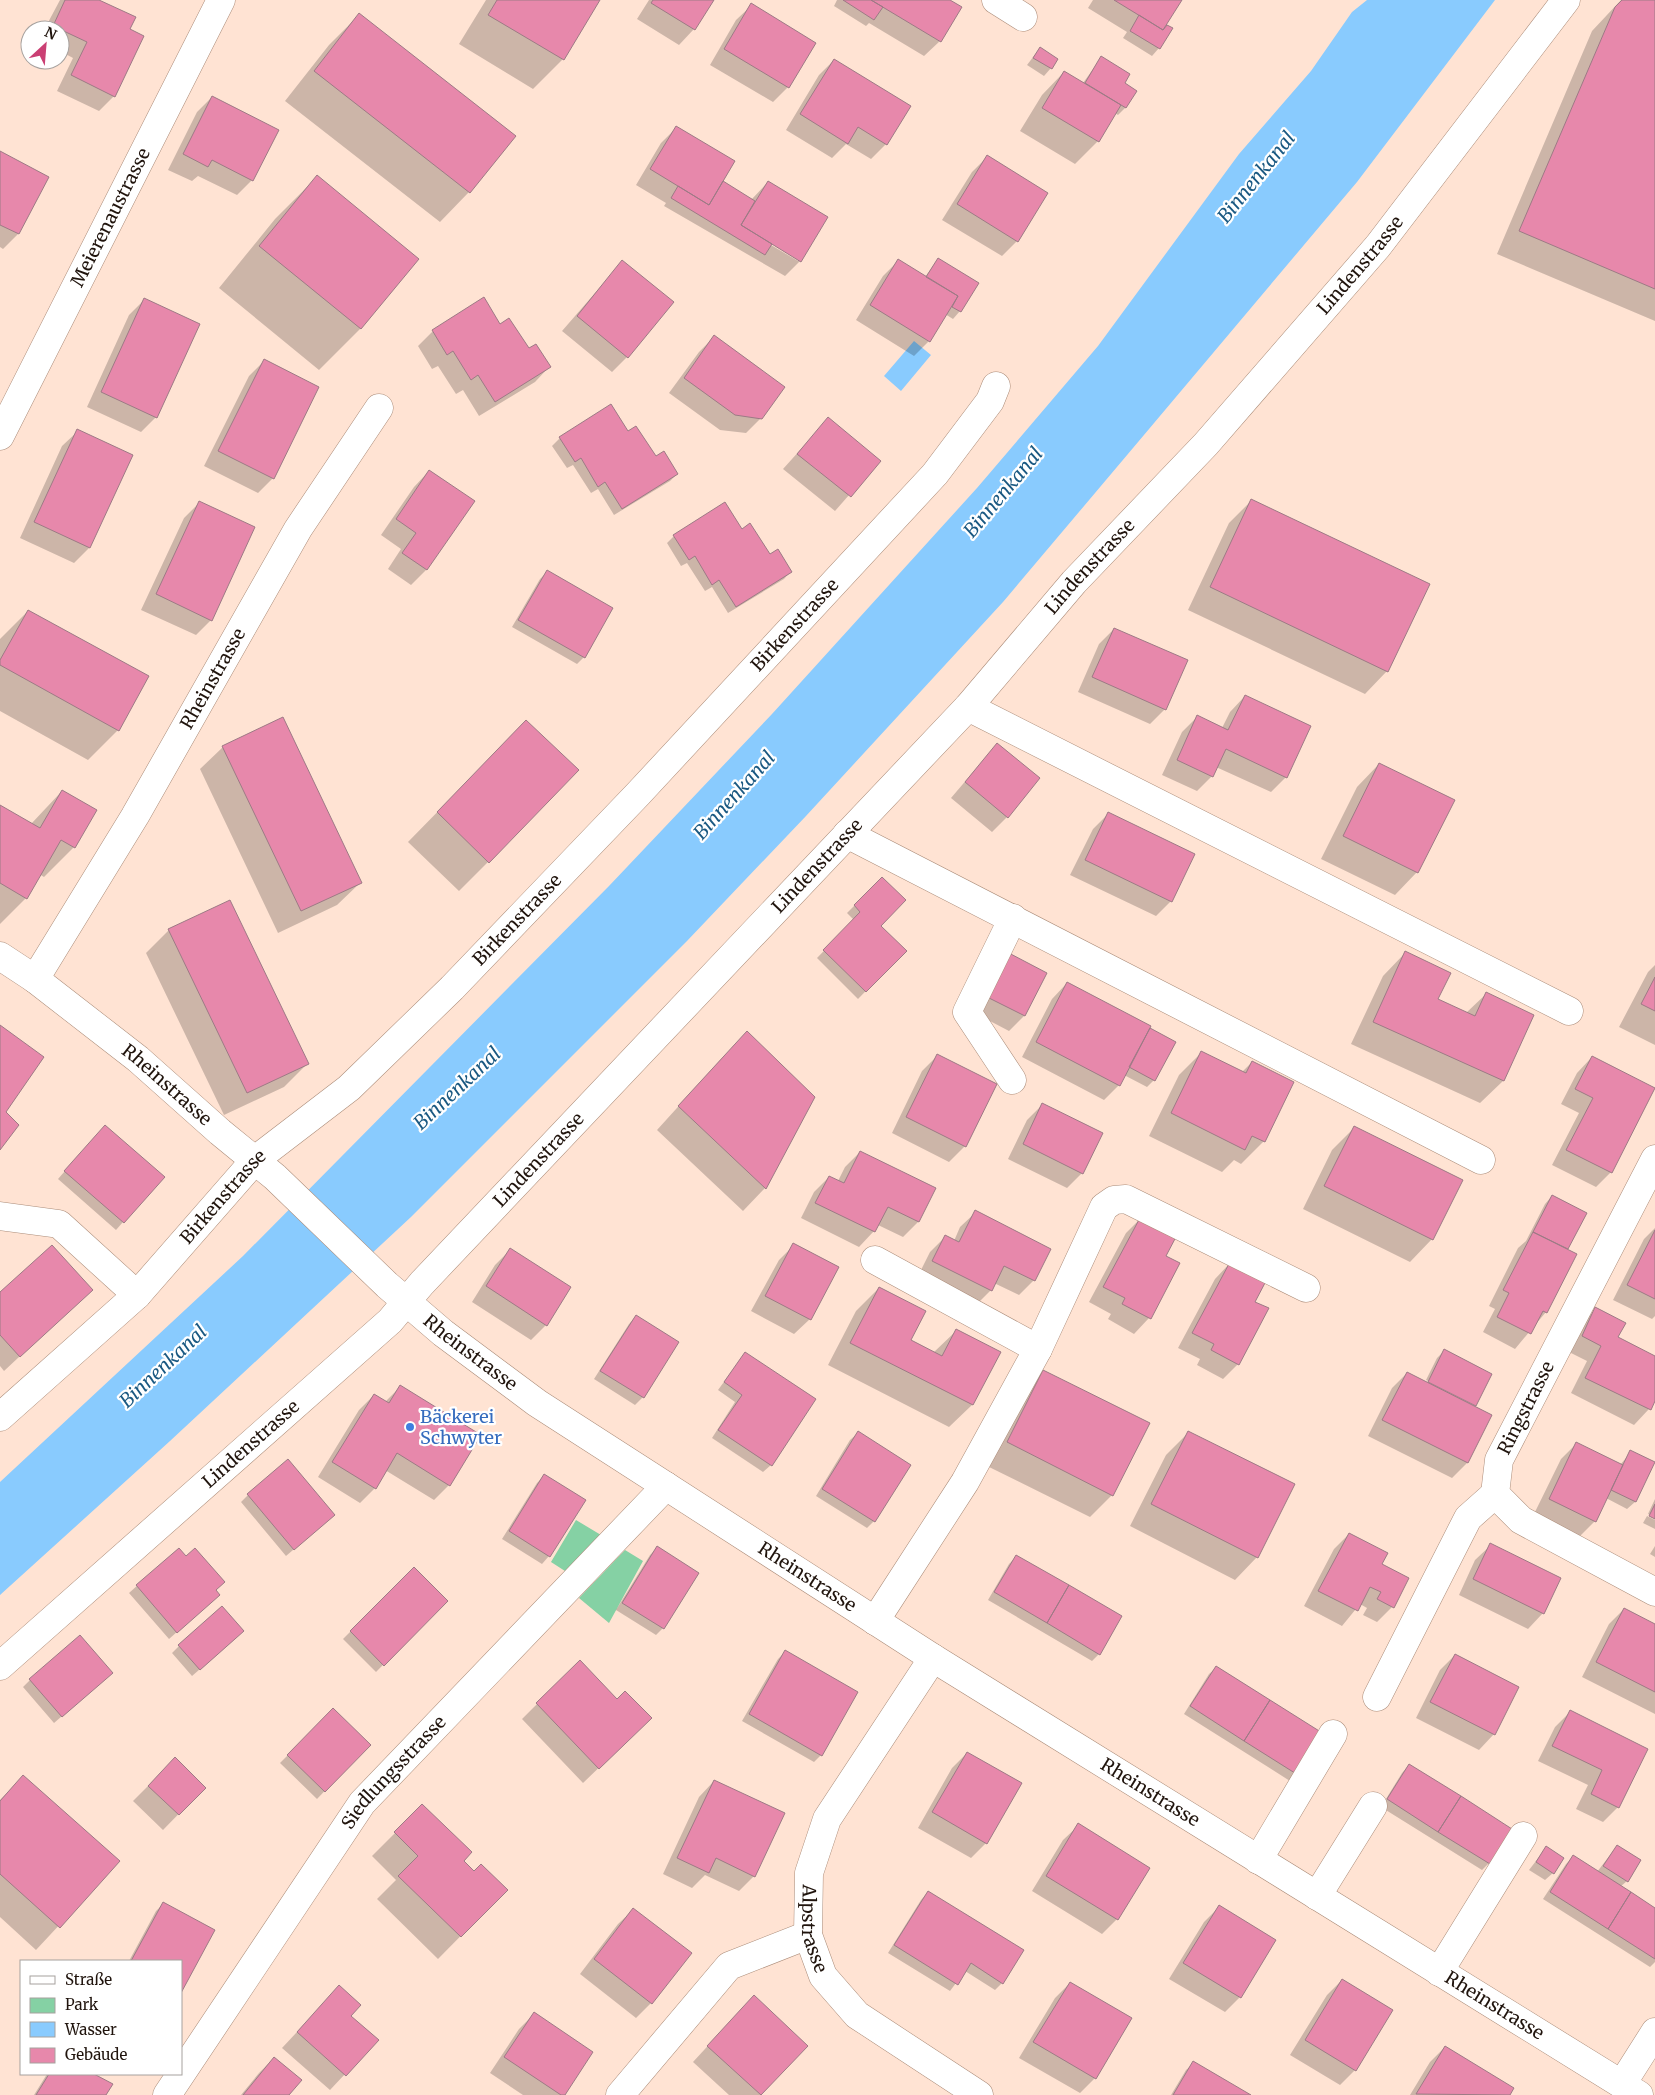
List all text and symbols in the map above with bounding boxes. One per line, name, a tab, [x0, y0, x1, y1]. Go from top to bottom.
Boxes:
north arrow	[20, 20, 70, 70]
text: N	[42, 23, 60, 44]
water label: Binnenkanal	[1212, 127, 1300, 227]
street label: Meierenaustrasse	[66, 144, 155, 291]
street label: Lindenstrasse	[1312, 211, 1408, 319]
water label: Binnenkanal	[958, 442, 1048, 542]
street label: Lindenstrasse	[1040, 514, 1139, 619]
street label: Birkenstrasse	[746, 573, 843, 676]
street label: Rheinstrasse	[175, 624, 250, 733]
water label: Binnenkanal	[688, 746, 780, 844]
street label: Lindenstrasse	[767, 813, 867, 918]
street label: Birkenstrasse	[468, 869, 566, 970]
street label: Rheinstrasse	[117, 1039, 217, 1130]
water label: Binnenkanal	[408, 1042, 506, 1134]
street label: Lindenstrasse	[488, 1107, 589, 1212]
street label: Birkenstrasse	[175, 1144, 270, 1249]
street label: Rheinstrasse	[419, 1309, 522, 1395]
water label: Binnenkanal	[114, 1320, 212, 1412]
street label: Ringstrasse	[1492, 1357, 1559, 1458]
street label: Lindenstrasse	[197, 1395, 304, 1493]
place label: Bäckerei Schwyter	[420, 1405, 502, 1449]
marker: Bäckerei Schwyter	[404, 1421, 416, 1433]
street label: Rheinstrasse	[754, 1536, 861, 1617]
street label: Siedlungsstrasse	[336, 1710, 451, 1833]
street label: Rheinstrasse	[1097, 1753, 1204, 1831]
street label: Alpstrasse	[797, 1883, 833, 1976]
legend	[20, 1960, 182, 2075]
street label: Rheinstrasse	[1441, 1966, 1549, 2044]
text: Straße	[65, 1970, 112, 1989]
text: Park	[65, 1995, 99, 2014]
text: Wasser	[64, 2020, 117, 2039]
text: Gebäude	[65, 2045, 128, 2064]

